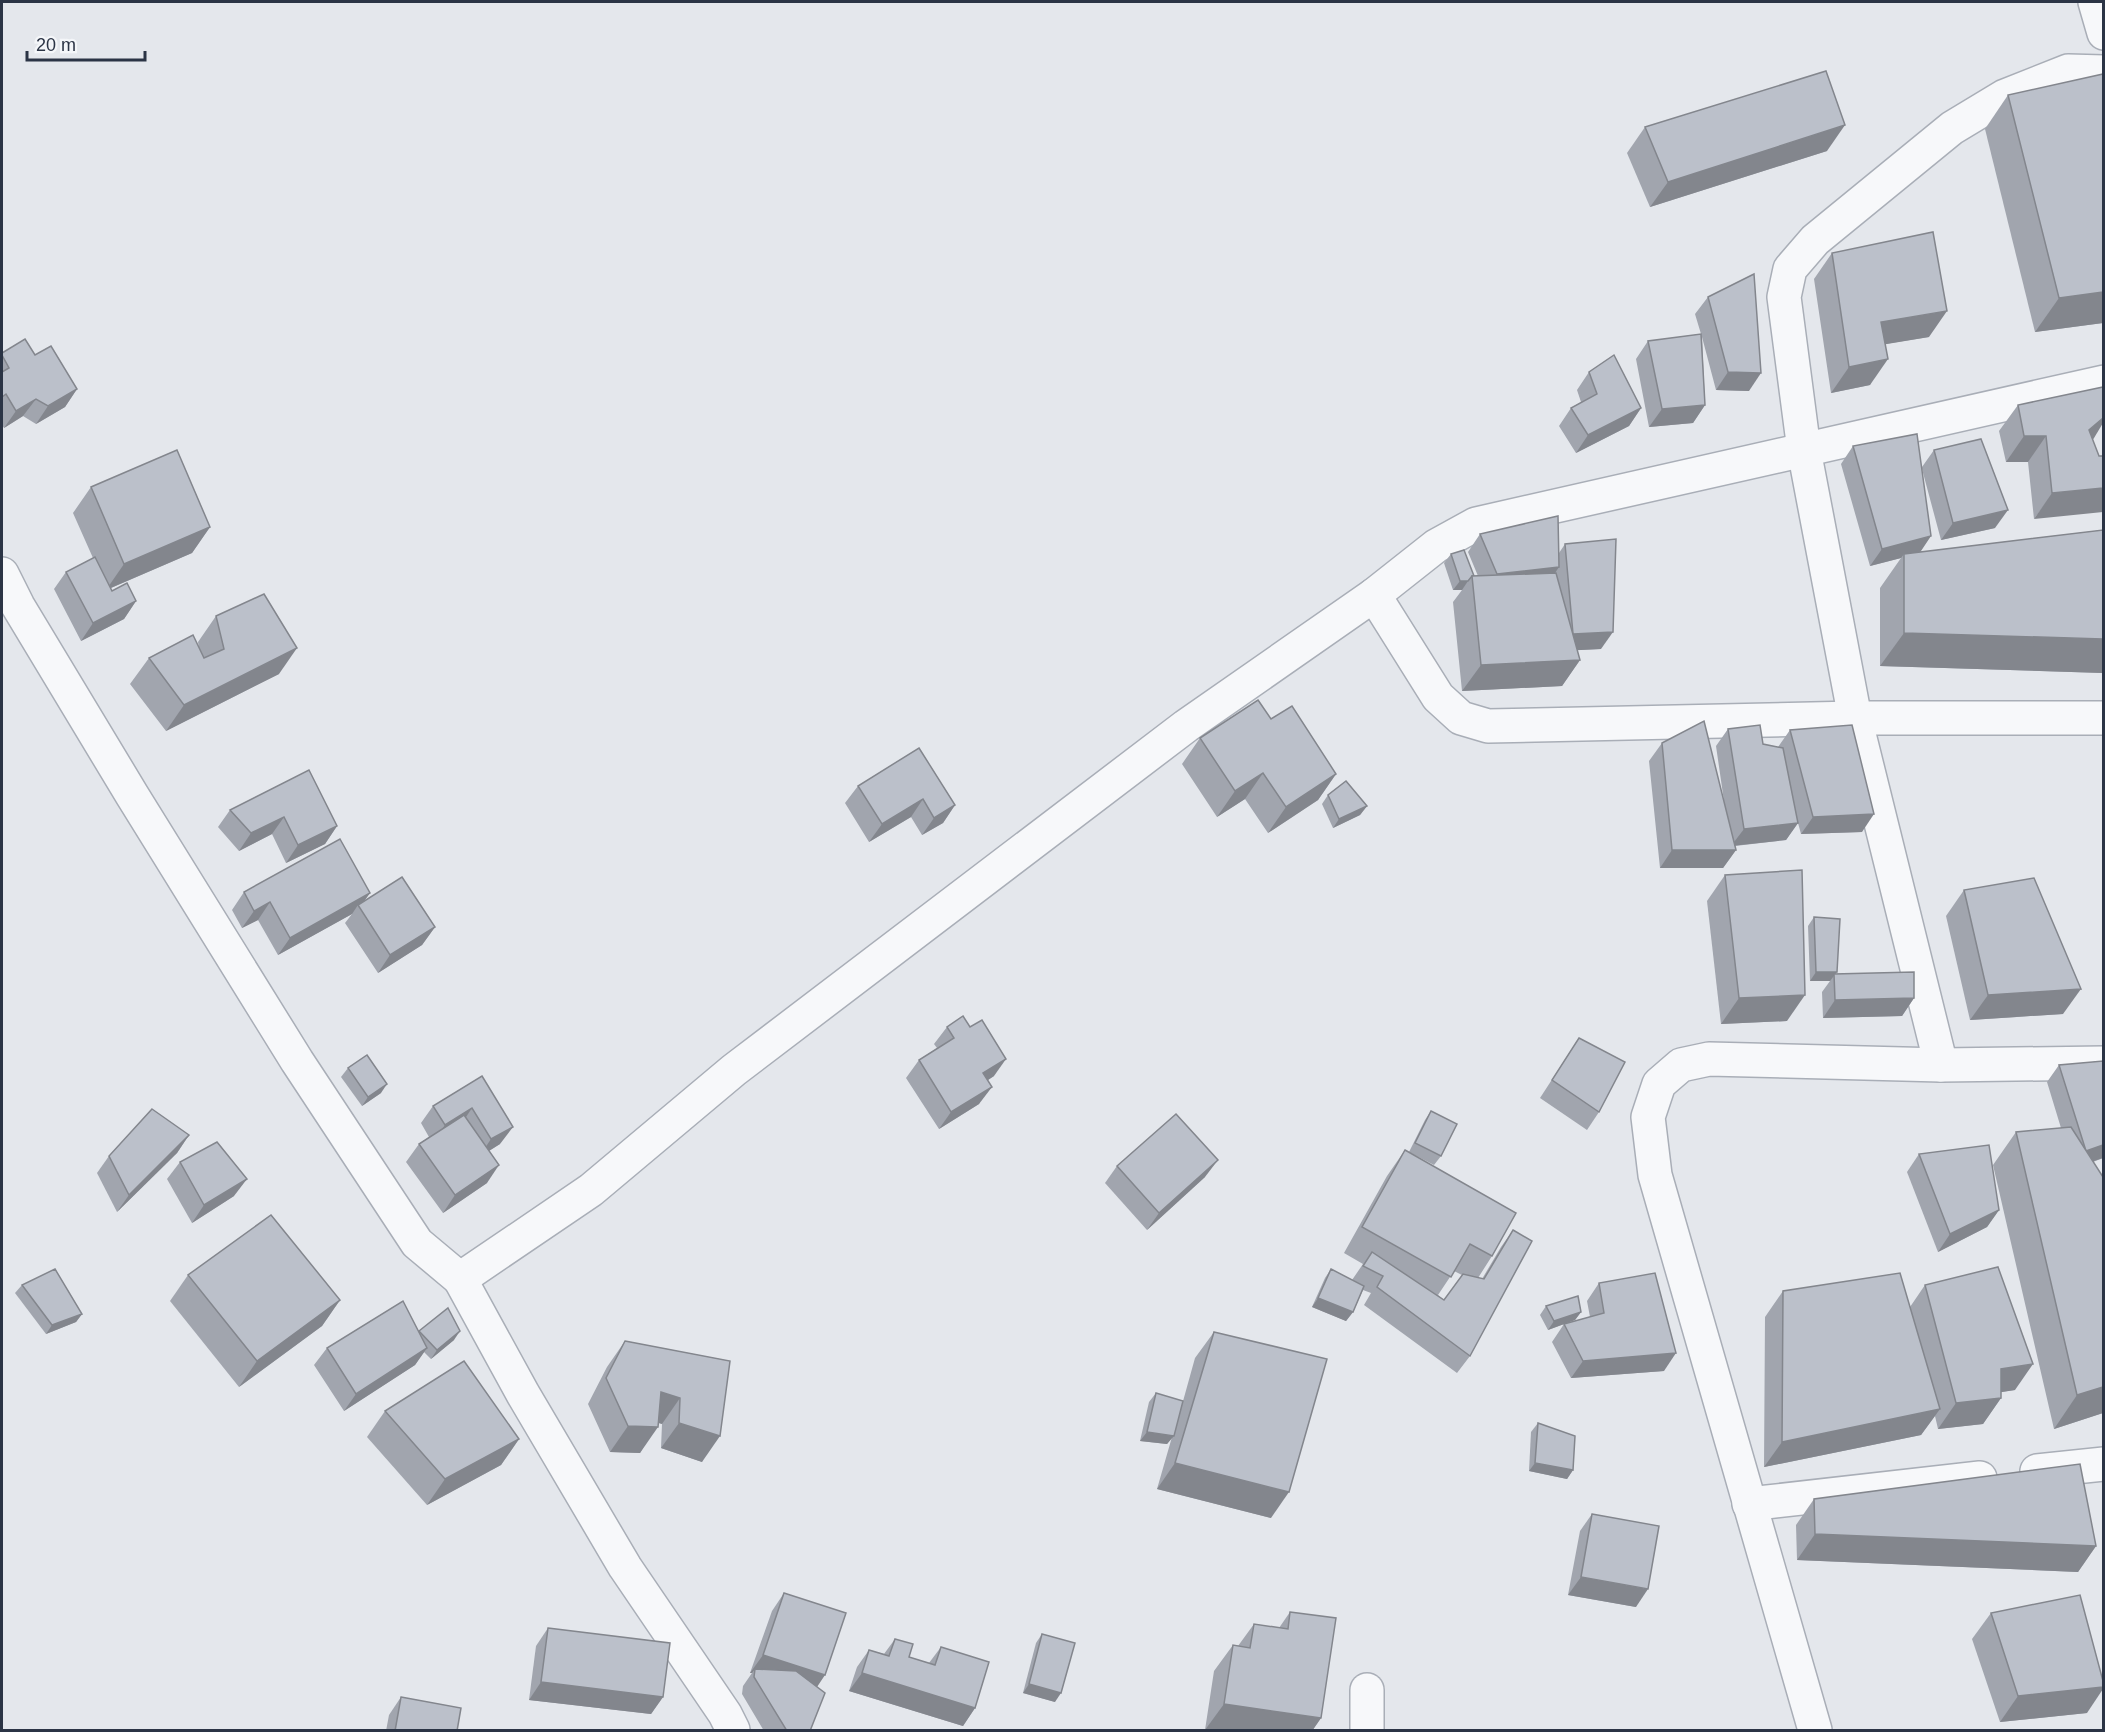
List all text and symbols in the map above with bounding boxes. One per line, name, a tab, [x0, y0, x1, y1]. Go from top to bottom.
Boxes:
scale bar	[27, 24, 146, 62]
text: 20 m	[36, 35, 76, 55]

